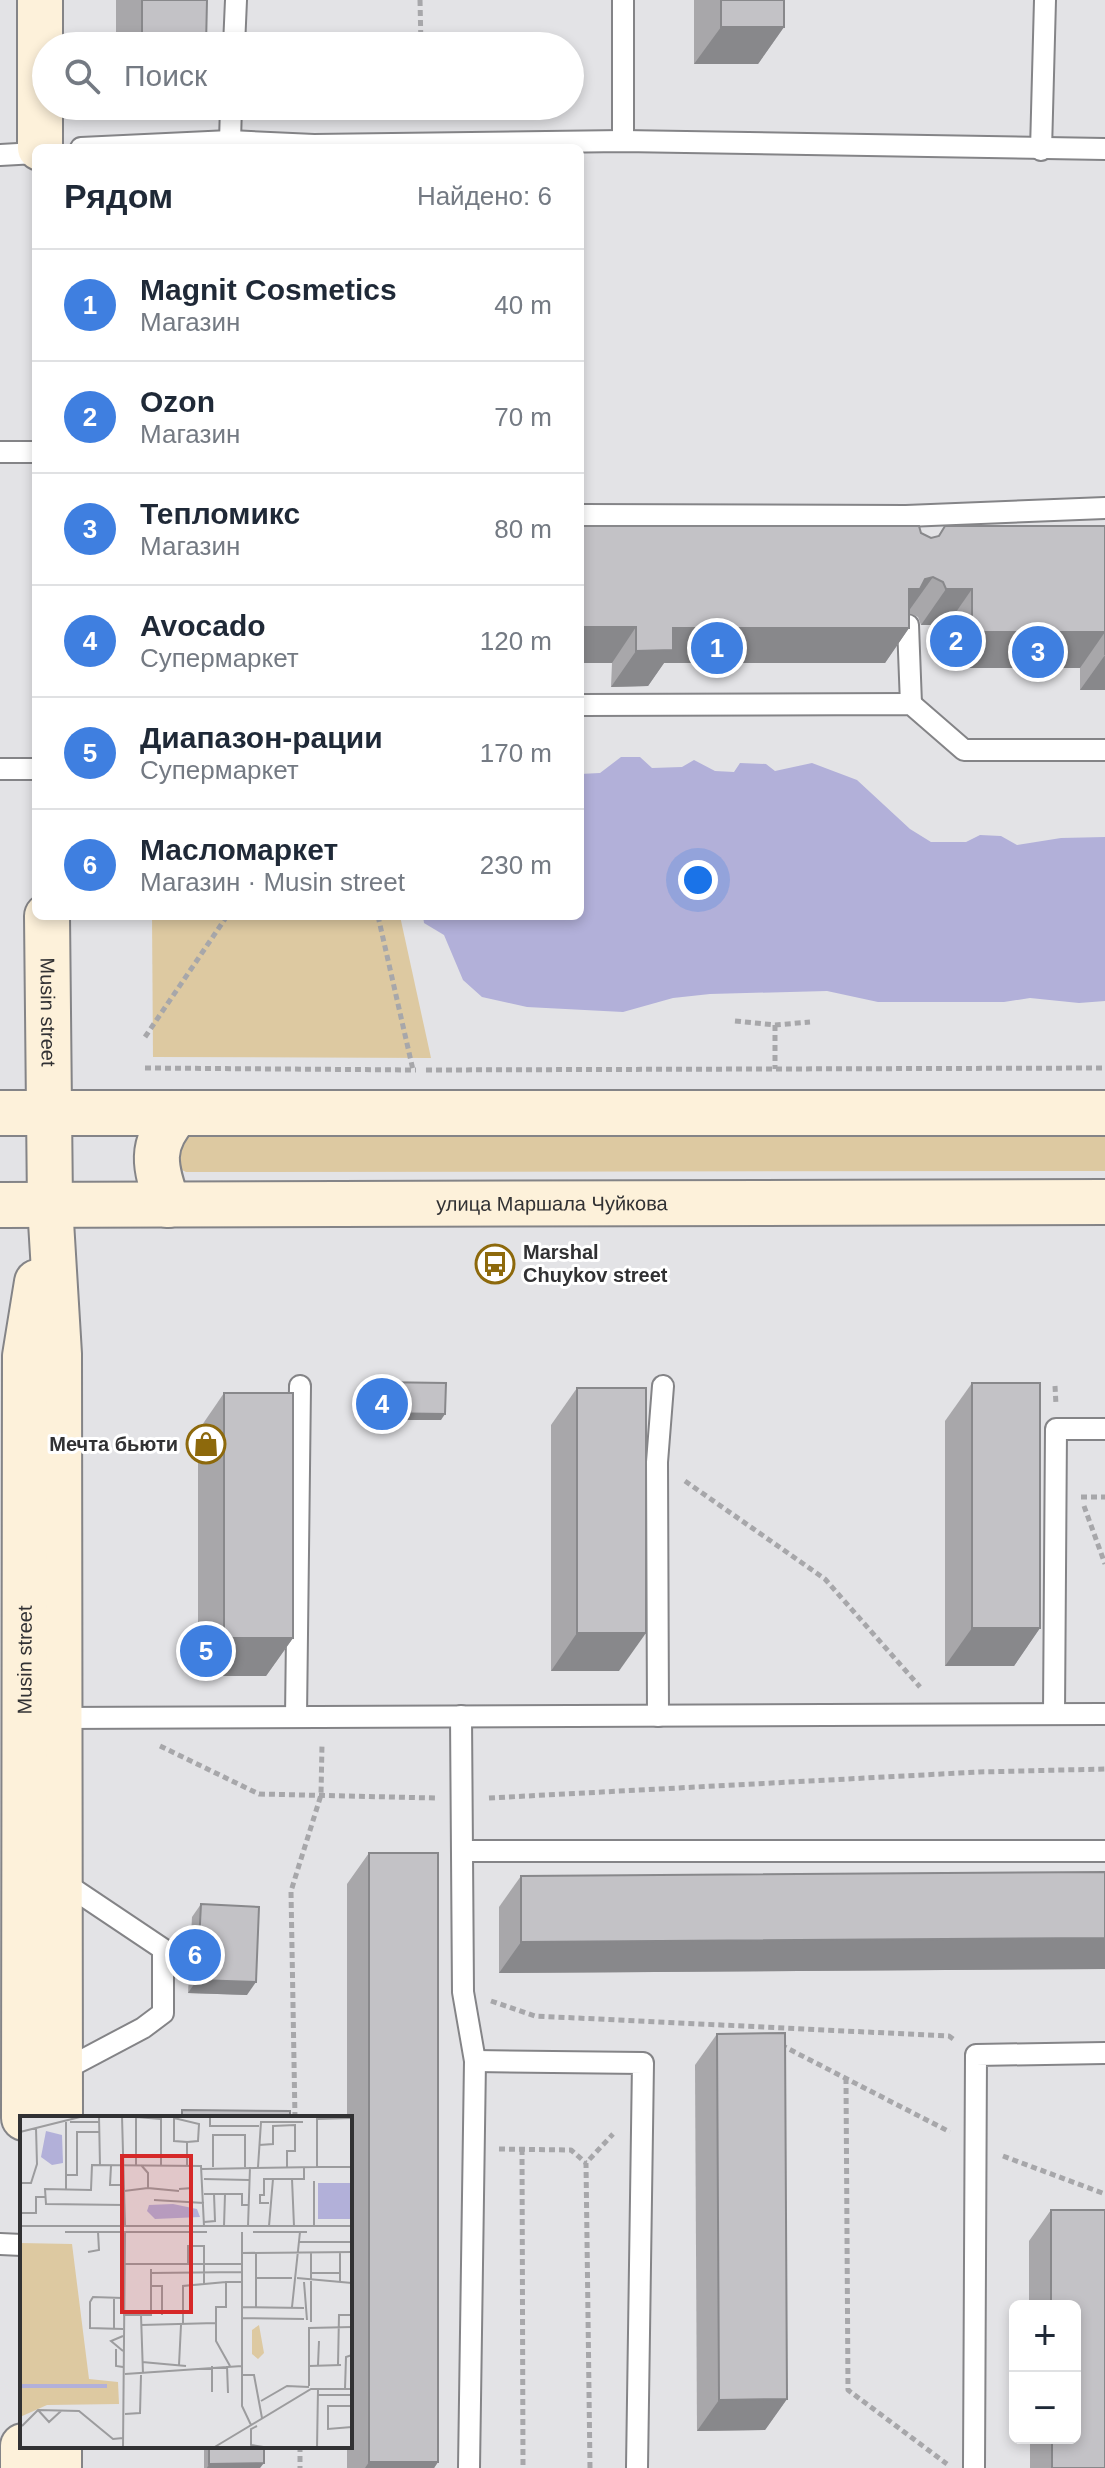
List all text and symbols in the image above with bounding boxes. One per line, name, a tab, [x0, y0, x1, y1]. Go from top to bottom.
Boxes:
search box	[32, 32, 584, 120]
icon: search	[60, 54, 104, 98]
text: Поиск	[124, 59, 207, 92]
text: Рядом	[64, 177, 173, 215]
text: Найдено: 6	[417, 181, 552, 211]
text: Magnit Cosmetics	[140, 273, 397, 306]
text: 1	[83, 290, 97, 320]
text: 40 m	[494, 290, 552, 320]
text: Магазин	[140, 307, 240, 337]
text: Ozon	[140, 385, 215, 418]
text: 2	[83, 402, 97, 432]
text: 70 m	[494, 402, 552, 432]
text: Магазин	[140, 419, 240, 449]
text: Тепломикс	[140, 497, 300, 530]
text: 3	[83, 514, 97, 544]
text: 80 m	[494, 514, 552, 544]
text: Магазин	[140, 531, 240, 561]
text: Avocado	[140, 609, 266, 642]
pin: 2	[930, 611, 982, 671]
pin: 1	[691, 618, 743, 678]
pin: 3	[1012, 622, 1064, 682]
text: 4	[83, 626, 97, 656]
text: 120 m	[480, 626, 552, 656]
text: Супермаркет	[140, 643, 299, 673]
text: Диапазон-рации	[140, 721, 383, 754]
text: 5	[83, 738, 97, 768]
text: 170 m	[480, 738, 552, 768]
text: Супермаркет	[140, 755, 299, 785]
text: Масломаркет	[140, 833, 338, 866]
text: 6	[83, 850, 97, 880]
text: 230 m	[480, 850, 552, 880]
your location	[678, 860, 718, 900]
text: Магазин · Musin street	[140, 867, 405, 897]
street label: Musin street	[36, 957, 60, 1067]
street label: улица Маршала Чуйкова	[436, 1192, 669, 1215]
place label: Marshal Chuykov street	[523, 1241, 668, 1286]
bus stop icon: Marshal Chuykov street	[474, 1243, 516, 1285]
pin: 4	[356, 1374, 408, 1434]
shop icon: Мечта бьюти	[185, 1423, 227, 1465]
place label: Мечта бьюти	[49, 1433, 178, 1455]
street label: Musin street	[14, 1605, 36, 1715]
pin: 5	[180, 1621, 232, 1681]
pin: 6	[169, 1925, 221, 1985]
inset map	[20, 2116, 352, 2448]
map controls	[1009, 2300, 1081, 2444]
button: +	[1009, 2300, 1081, 2372]
button: −	[1009, 2372, 1081, 2444]

